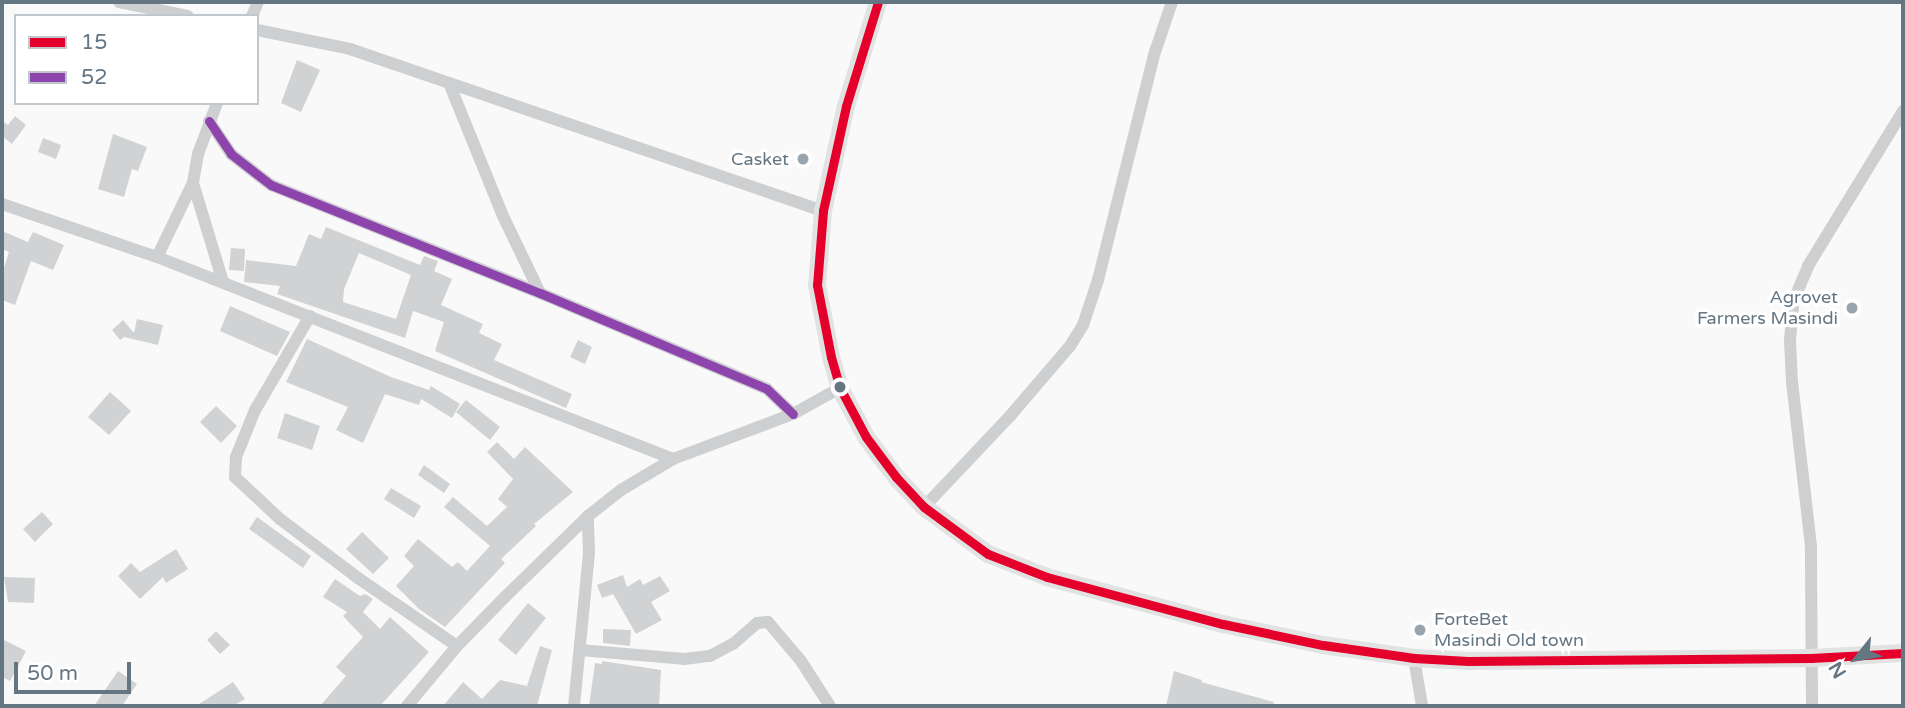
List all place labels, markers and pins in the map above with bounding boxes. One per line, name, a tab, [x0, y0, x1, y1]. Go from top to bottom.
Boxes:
place label: Casket	[731, 148, 789, 170]
marker: Casket	[795, 151, 811, 167]
place label: Agrovet Farmers Masindi	[1697, 287, 1838, 330]
marker: Agrovet Farmers Masindi	[1844, 300, 1860, 316]
unlabelled marker	[833, 380, 847, 394]
place label: ForteBet Masindi Old town	[1434, 609, 1584, 652]
marker: ForteBet Masindi Old town	[1412, 622, 1428, 638]

